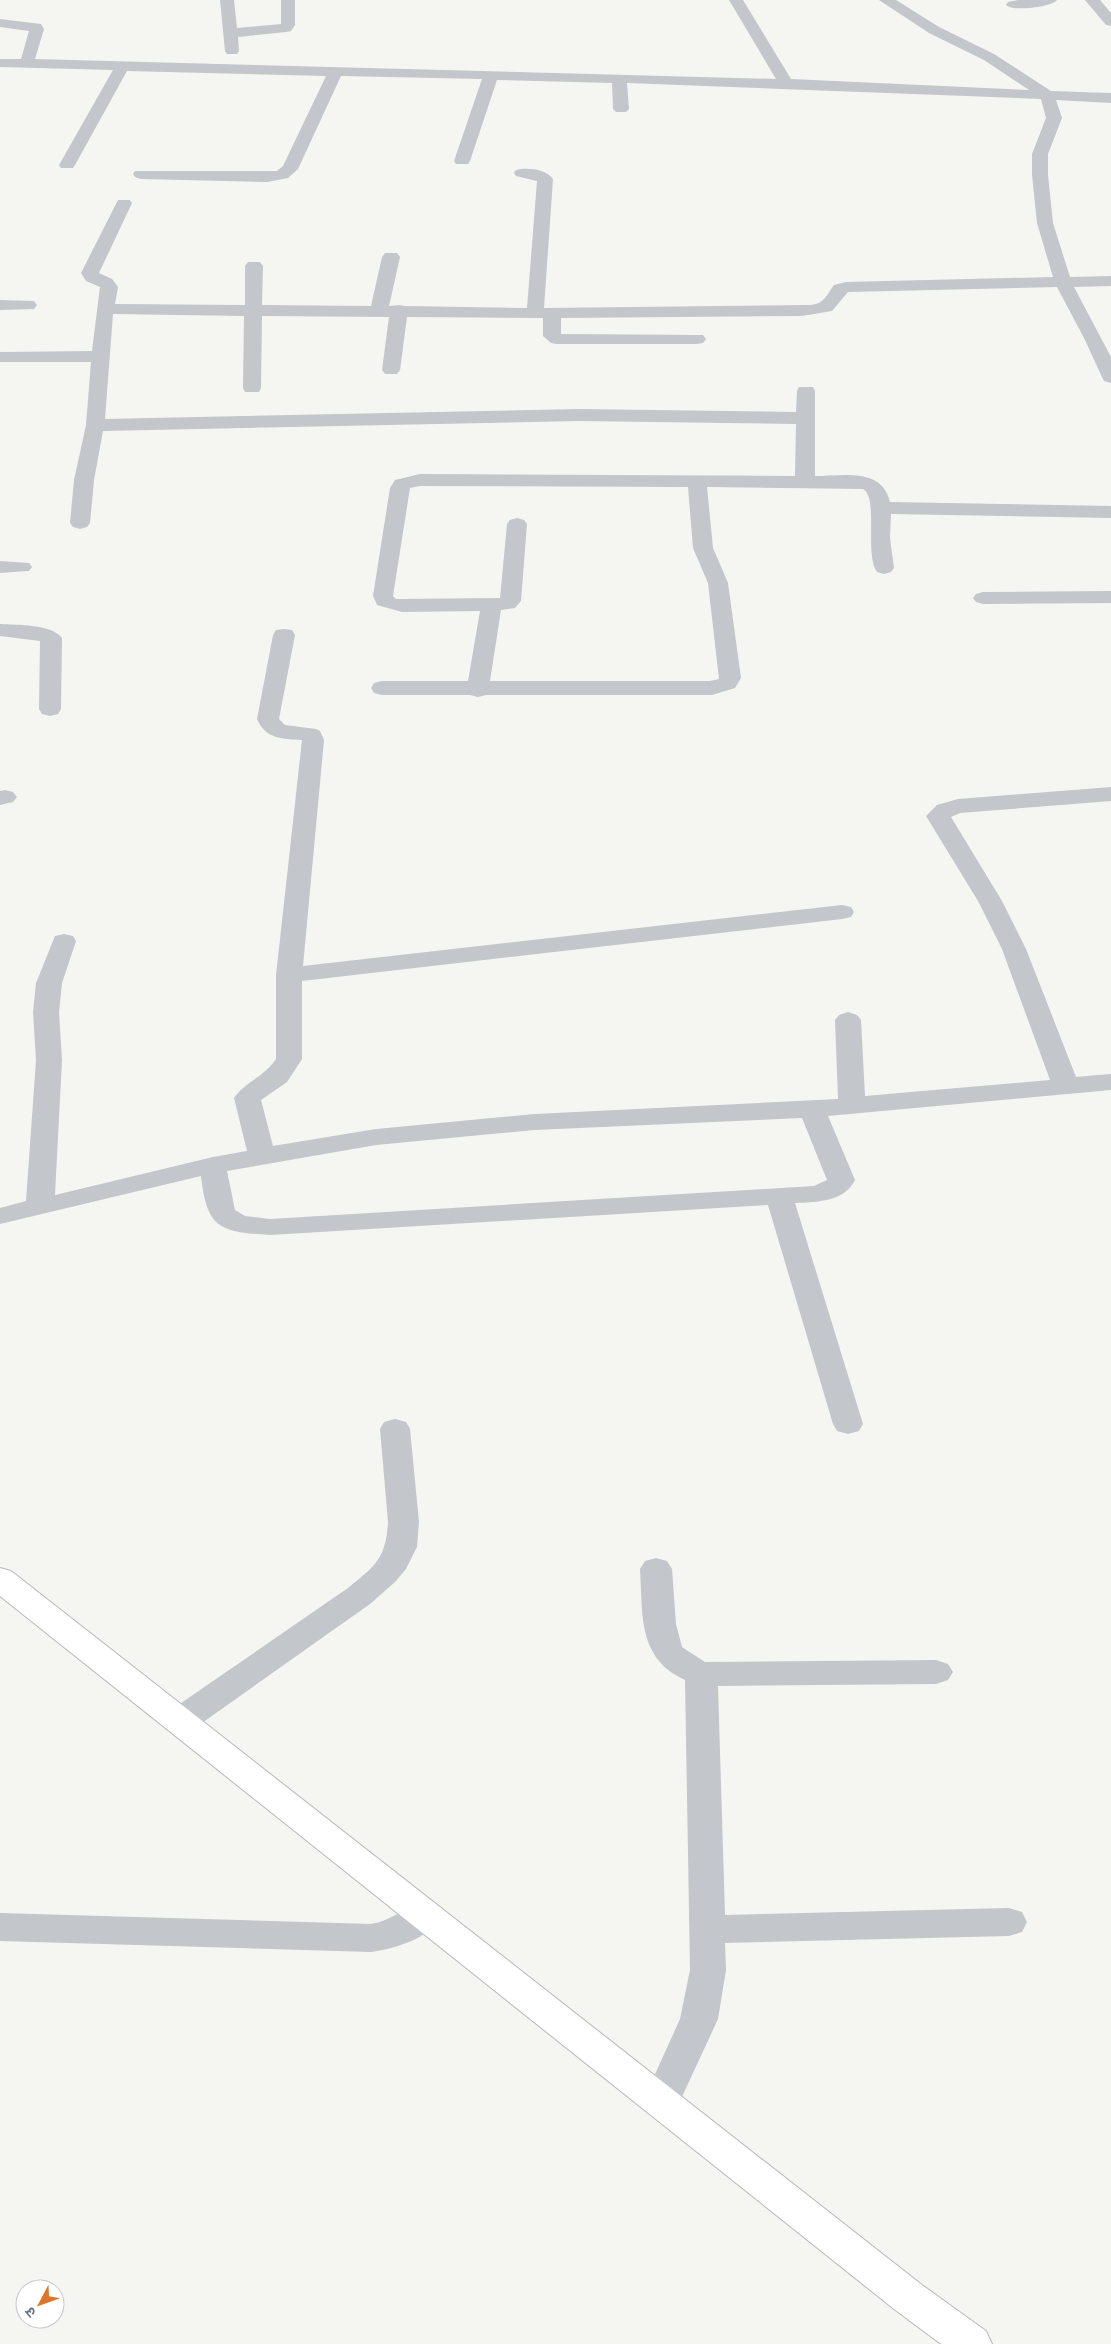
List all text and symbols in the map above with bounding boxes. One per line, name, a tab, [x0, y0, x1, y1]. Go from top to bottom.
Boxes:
north arrow	[15, 2279, 65, 2329]
text: उ	[19, 2303, 40, 2322]

